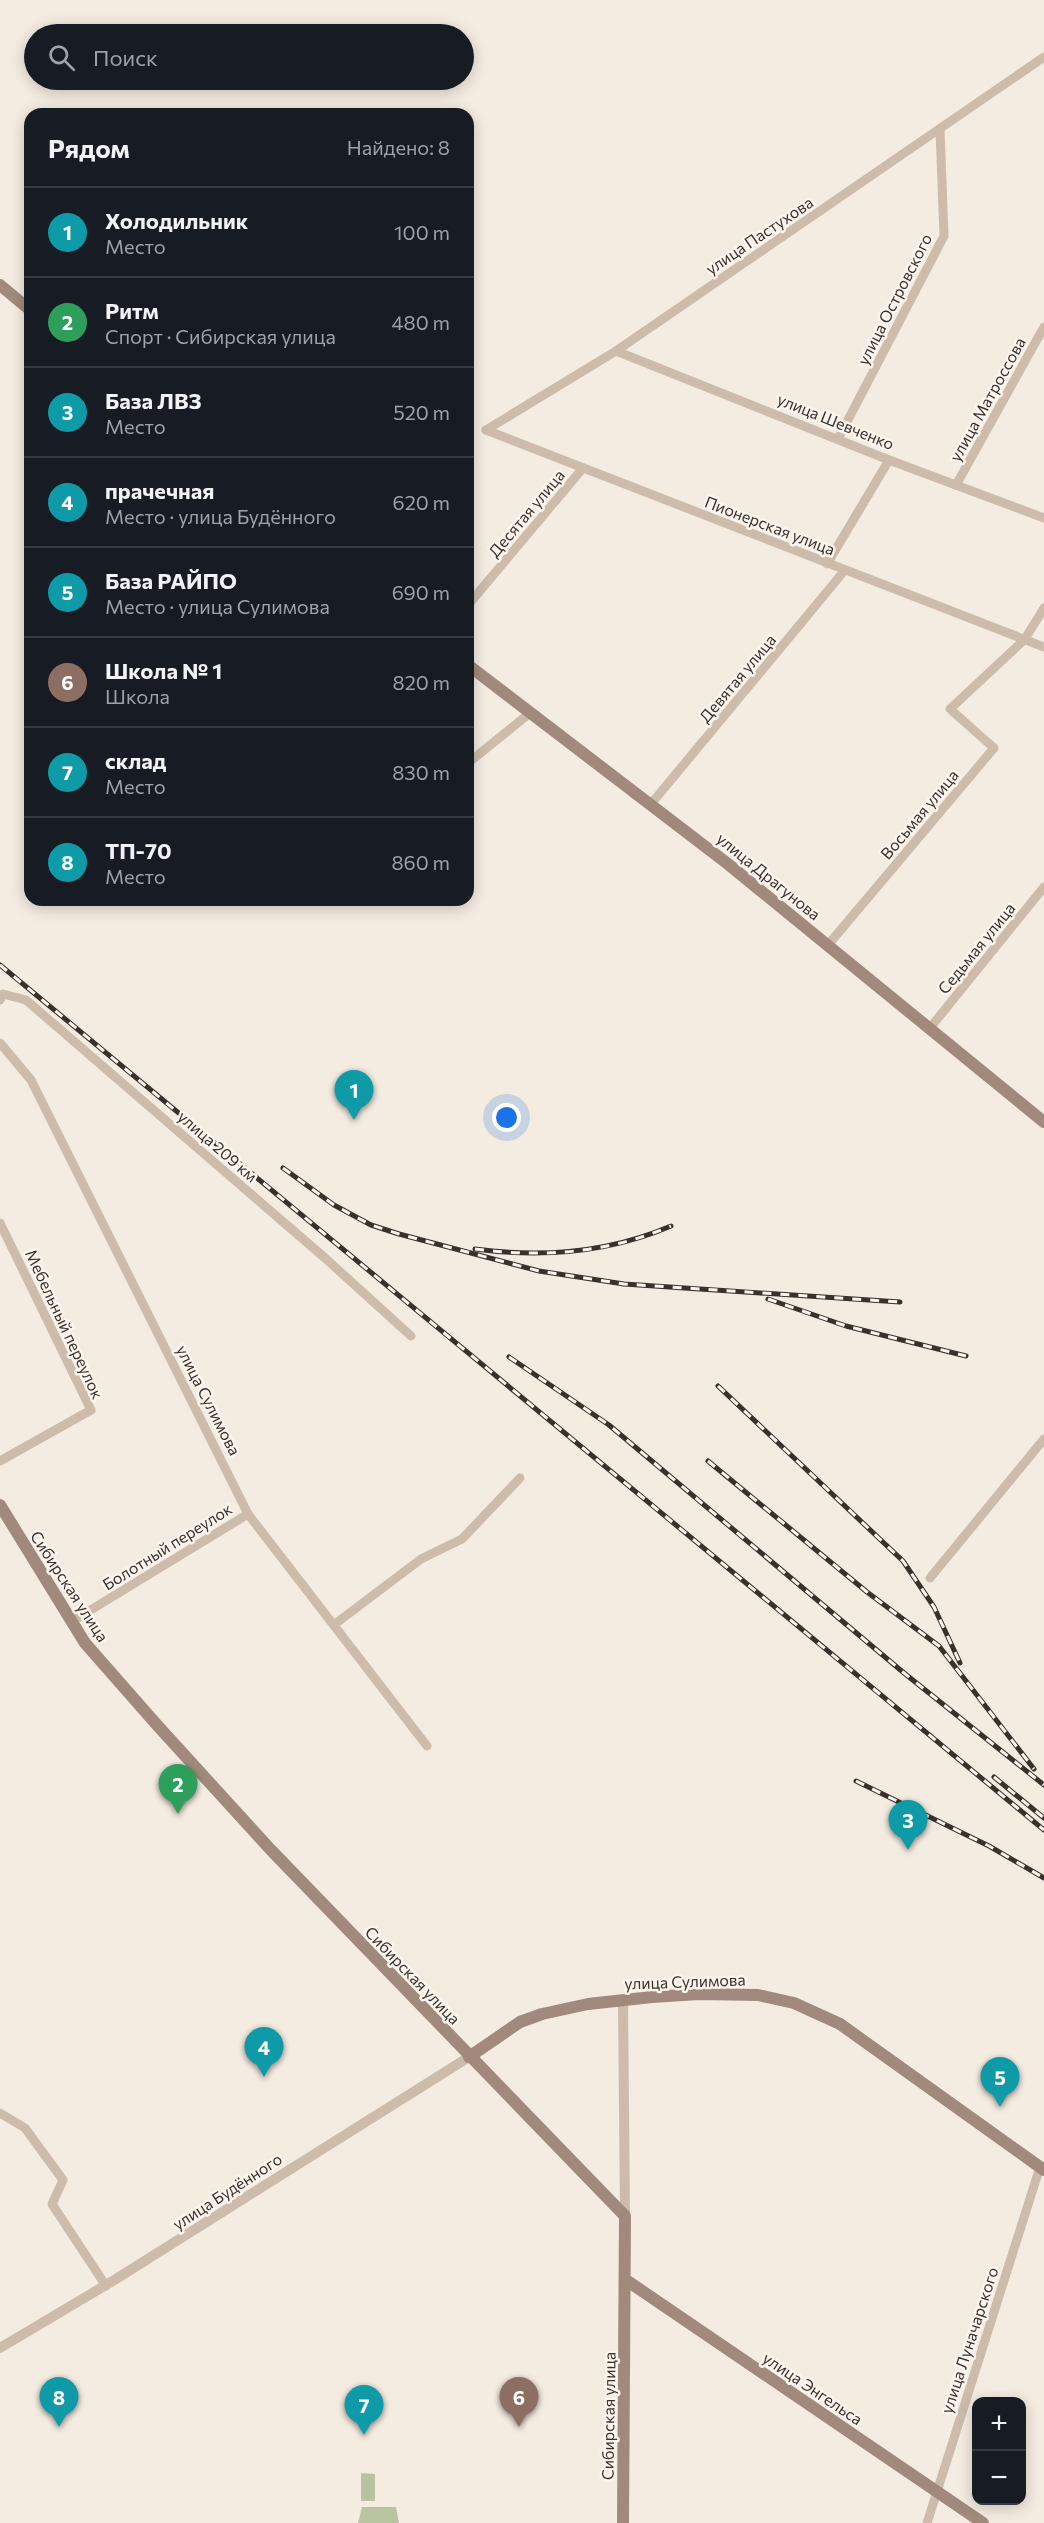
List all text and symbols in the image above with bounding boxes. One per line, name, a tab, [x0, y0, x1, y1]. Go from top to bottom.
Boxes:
search box	[24, 24, 474, 90]
icon: search	[45, 41, 78, 74]
text: Поиск	[93, 44, 158, 71]
text: Рядом	[48, 132, 130, 163]
text: Найдено: 8	[347, 135, 450, 159]
street label: улица Пастухова	[702, 192, 816, 278]
text: Холодильник	[105, 207, 248, 234]
text: 1	[63, 220, 72, 244]
text: 100 m	[394, 220, 450, 244]
street label: улица Островского	[853, 230, 935, 368]
text: Место	[105, 234, 166, 258]
text: Ритм	[105, 297, 159, 324]
text: 2	[62, 310, 73, 334]
text: 480 m	[392, 310, 450, 334]
text: Спорт · Сибирская улица	[105, 324, 336, 348]
street label: улица Матроссова	[945, 334, 1029, 464]
text: База ЛВЗ	[105, 387, 201, 414]
street label: улица Шевченко	[775, 389, 897, 453]
text: 3	[62, 400, 73, 424]
text: 520 m	[393, 400, 450, 424]
text: Место	[105, 414, 166, 438]
street label: Десятая улица	[484, 465, 568, 561]
text: прачечная	[105, 477, 214, 504]
text: 4	[61, 490, 74, 514]
text: 620 m	[393, 490, 450, 514]
street label: Пионерская улица	[702, 491, 838, 559]
text: Место · улица Будённого	[105, 504, 336, 528]
text: База РАЙПО	[105, 567, 237, 594]
text: 5	[62, 580, 73, 604]
text: 690 m	[392, 580, 450, 604]
text: Место · улица Сулимова	[105, 594, 330, 618]
street label: Девятая улица	[695, 630, 779, 726]
text: Школа № 1	[105, 657, 222, 684]
text: 6	[61, 670, 74, 694]
text: 820 m	[393, 670, 450, 694]
text: Школа	[105, 684, 170, 708]
text: склад	[105, 747, 166, 774]
text: 7	[62, 760, 73, 784]
text: 830 m	[392, 760, 450, 784]
street label: Восьмая улица	[876, 765, 962, 863]
text: Место	[105, 774, 166, 798]
street label: улица Драгунова	[713, 828, 825, 924]
text: ТП-70	[105, 837, 172, 864]
text: 8	[61, 850, 74, 874]
text: 860 m	[391, 850, 450, 874]
text: Место	[105, 864, 166, 888]
street label: Седьмая улица	[933, 899, 1019, 997]
pin: 1	[334, 1070, 374, 1120]
your location	[492, 1103, 521, 1132]
street label: улица 209 км	[174, 1106, 262, 1186]
street label: Мебельный переулок	[22, 1246, 108, 1402]
street label: улица Сулимова	[173, 1342, 245, 1458]
street label: Болотный переулок	[99, 1498, 236, 1594]
street label: Сибирская улица	[27, 1527, 113, 1645]
pin: 2	[158, 1764, 198, 1814]
pin: 3	[888, 1800, 928, 1850]
street label: Сибирская улица	[362, 1922, 464, 2028]
street label: улица Сулимова	[624, 1969, 746, 1993]
pin: 4	[244, 2028, 284, 2077]
pin: 5	[980, 2058, 1020, 2107]
street label: улица Будённого	[169, 2149, 285, 2233]
street label: улица Луначарского	[936, 2264, 1002, 2416]
street label: улица Энгельса	[760, 2348, 866, 2428]
street label: Сибирская улица	[597, 2352, 619, 2480]
pin: 8	[40, 2378, 78, 2427]
pin: 6	[500, 2378, 538, 2427]
pin: 7	[344, 2386, 384, 2435]
map controls	[972, 2397, 1026, 2505]
button: +	[972, 2397, 1026, 2451]
button: −	[972, 2451, 1026, 2505]

